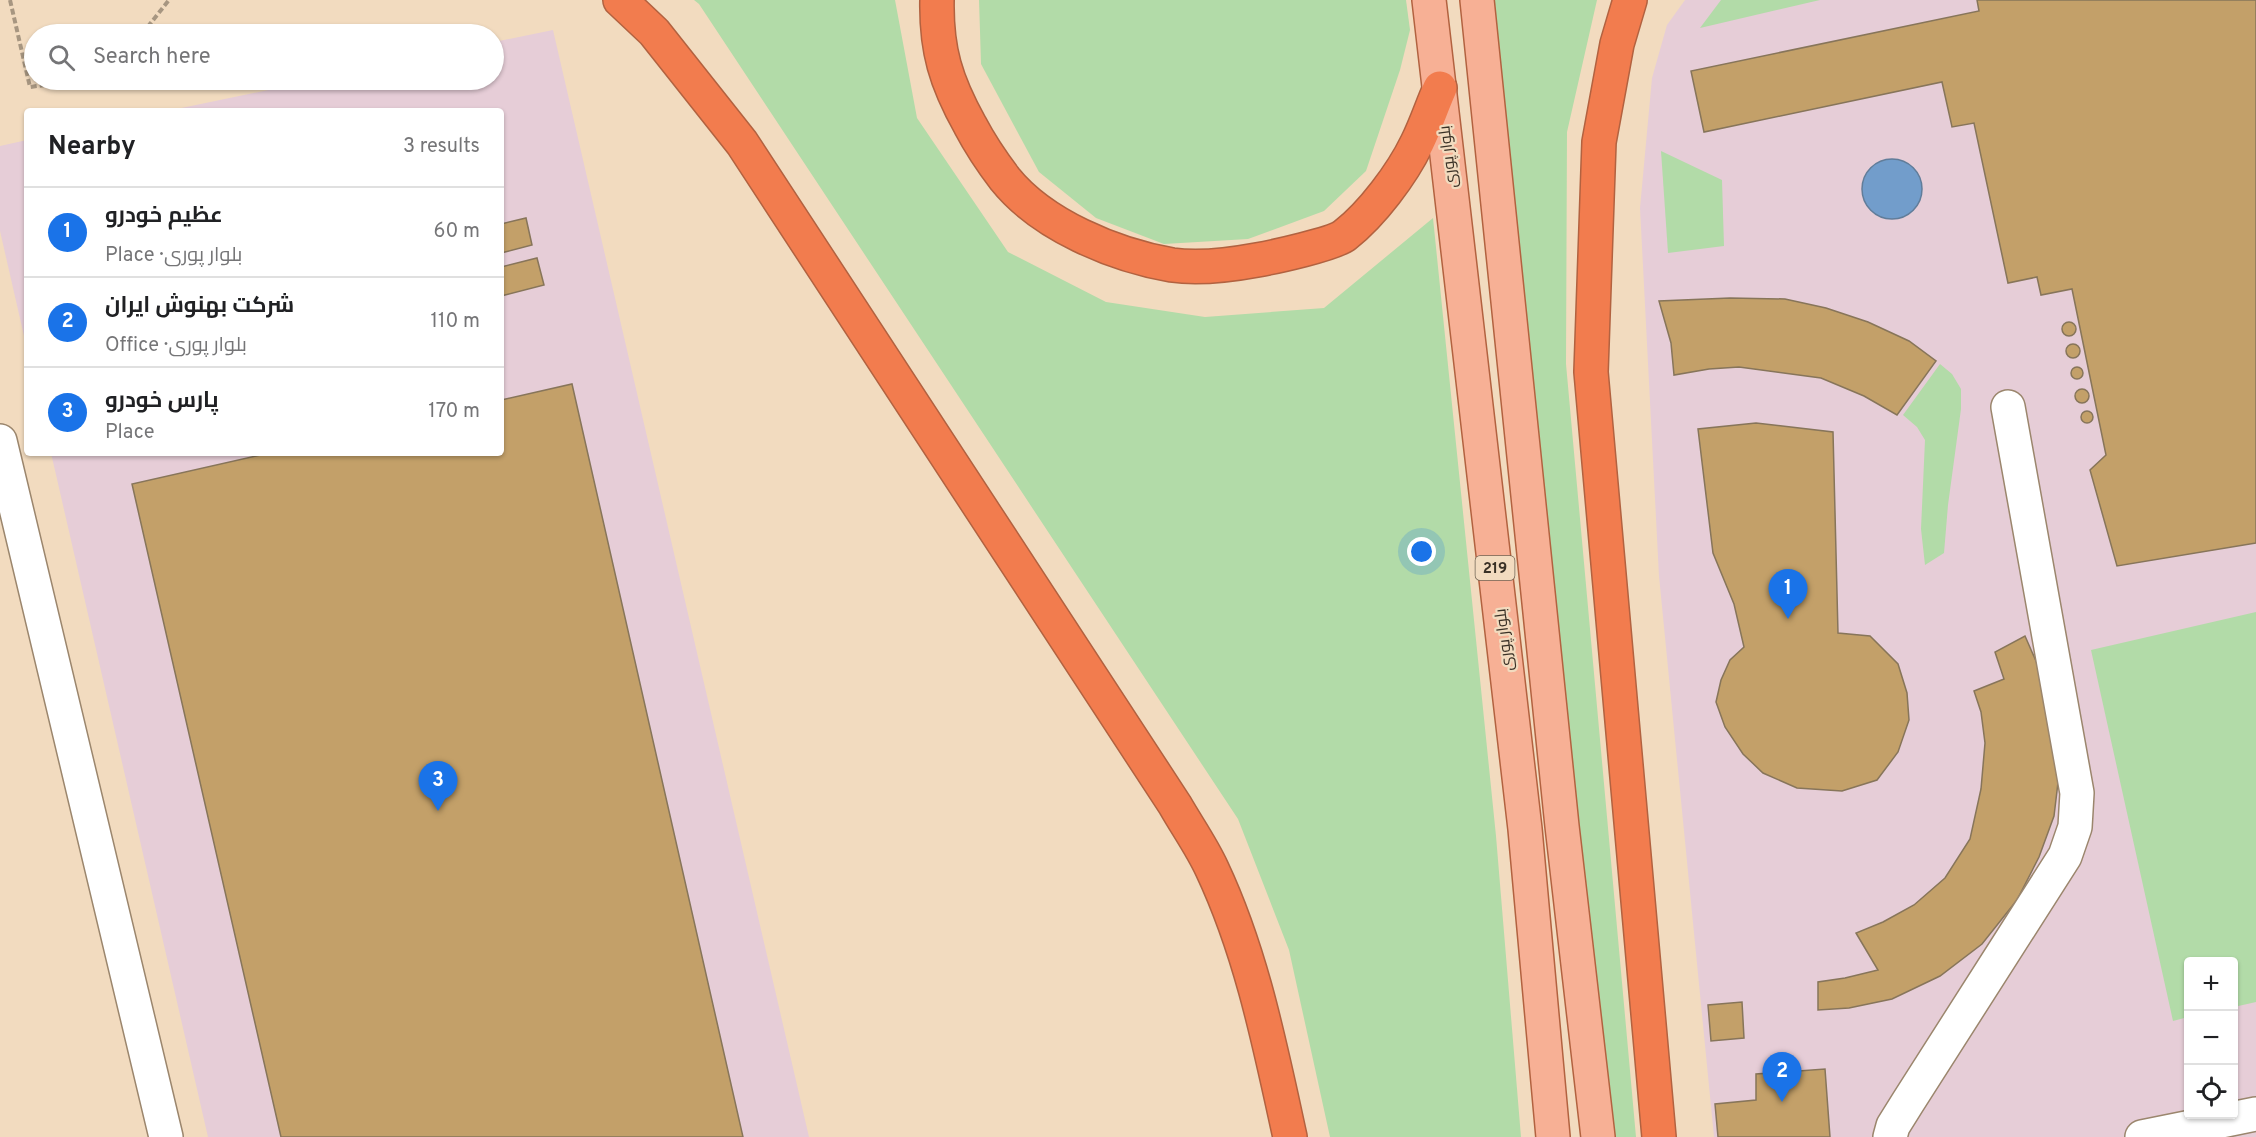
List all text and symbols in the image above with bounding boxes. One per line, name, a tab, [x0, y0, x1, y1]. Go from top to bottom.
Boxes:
search box	[24, 24, 504, 90]
icon: search	[45, 41, 78, 74]
text: Search here	[93, 44, 211, 71]
street label: بلوار پوری	[1435, 124, 1463, 189]
text: Nearby	[48, 131, 136, 164]
text: 3 results	[403, 134, 480, 160]
text: عظیم خودرو	[105, 203, 223, 230]
text: 1	[64, 219, 72, 245]
text: 60 m	[434, 219, 480, 245]
text: Place · بلوار پوری	[105, 243, 242, 269]
text: شرکت بهنوش ایران	[105, 293, 294, 320]
text: 2	[61, 309, 74, 335]
text: 110 m	[431, 309, 480, 335]
text: Office · بلوار پوری	[105, 333, 247, 359]
text: پارس خودرو	[105, 388, 218, 415]
text: 3	[62, 399, 74, 425]
text: 170 m	[428, 399, 480, 425]
text: Place	[105, 420, 155, 446]
your location	[1407, 537, 1436, 566]
road number: 219	[1476, 556, 1514, 580]
pin: 1	[1768, 570, 1808, 619]
street label: بلوار پوری	[1491, 607, 1519, 672]
pin: 3	[418, 762, 458, 811]
map controls	[2184, 957, 2238, 1119]
button: +	[2184, 957, 2238, 1011]
button: −	[2184, 1011, 2238, 1065]
pin: 2	[1762, 1052, 1802, 1102]
button: locate	[2184, 1065, 2238, 1119]

